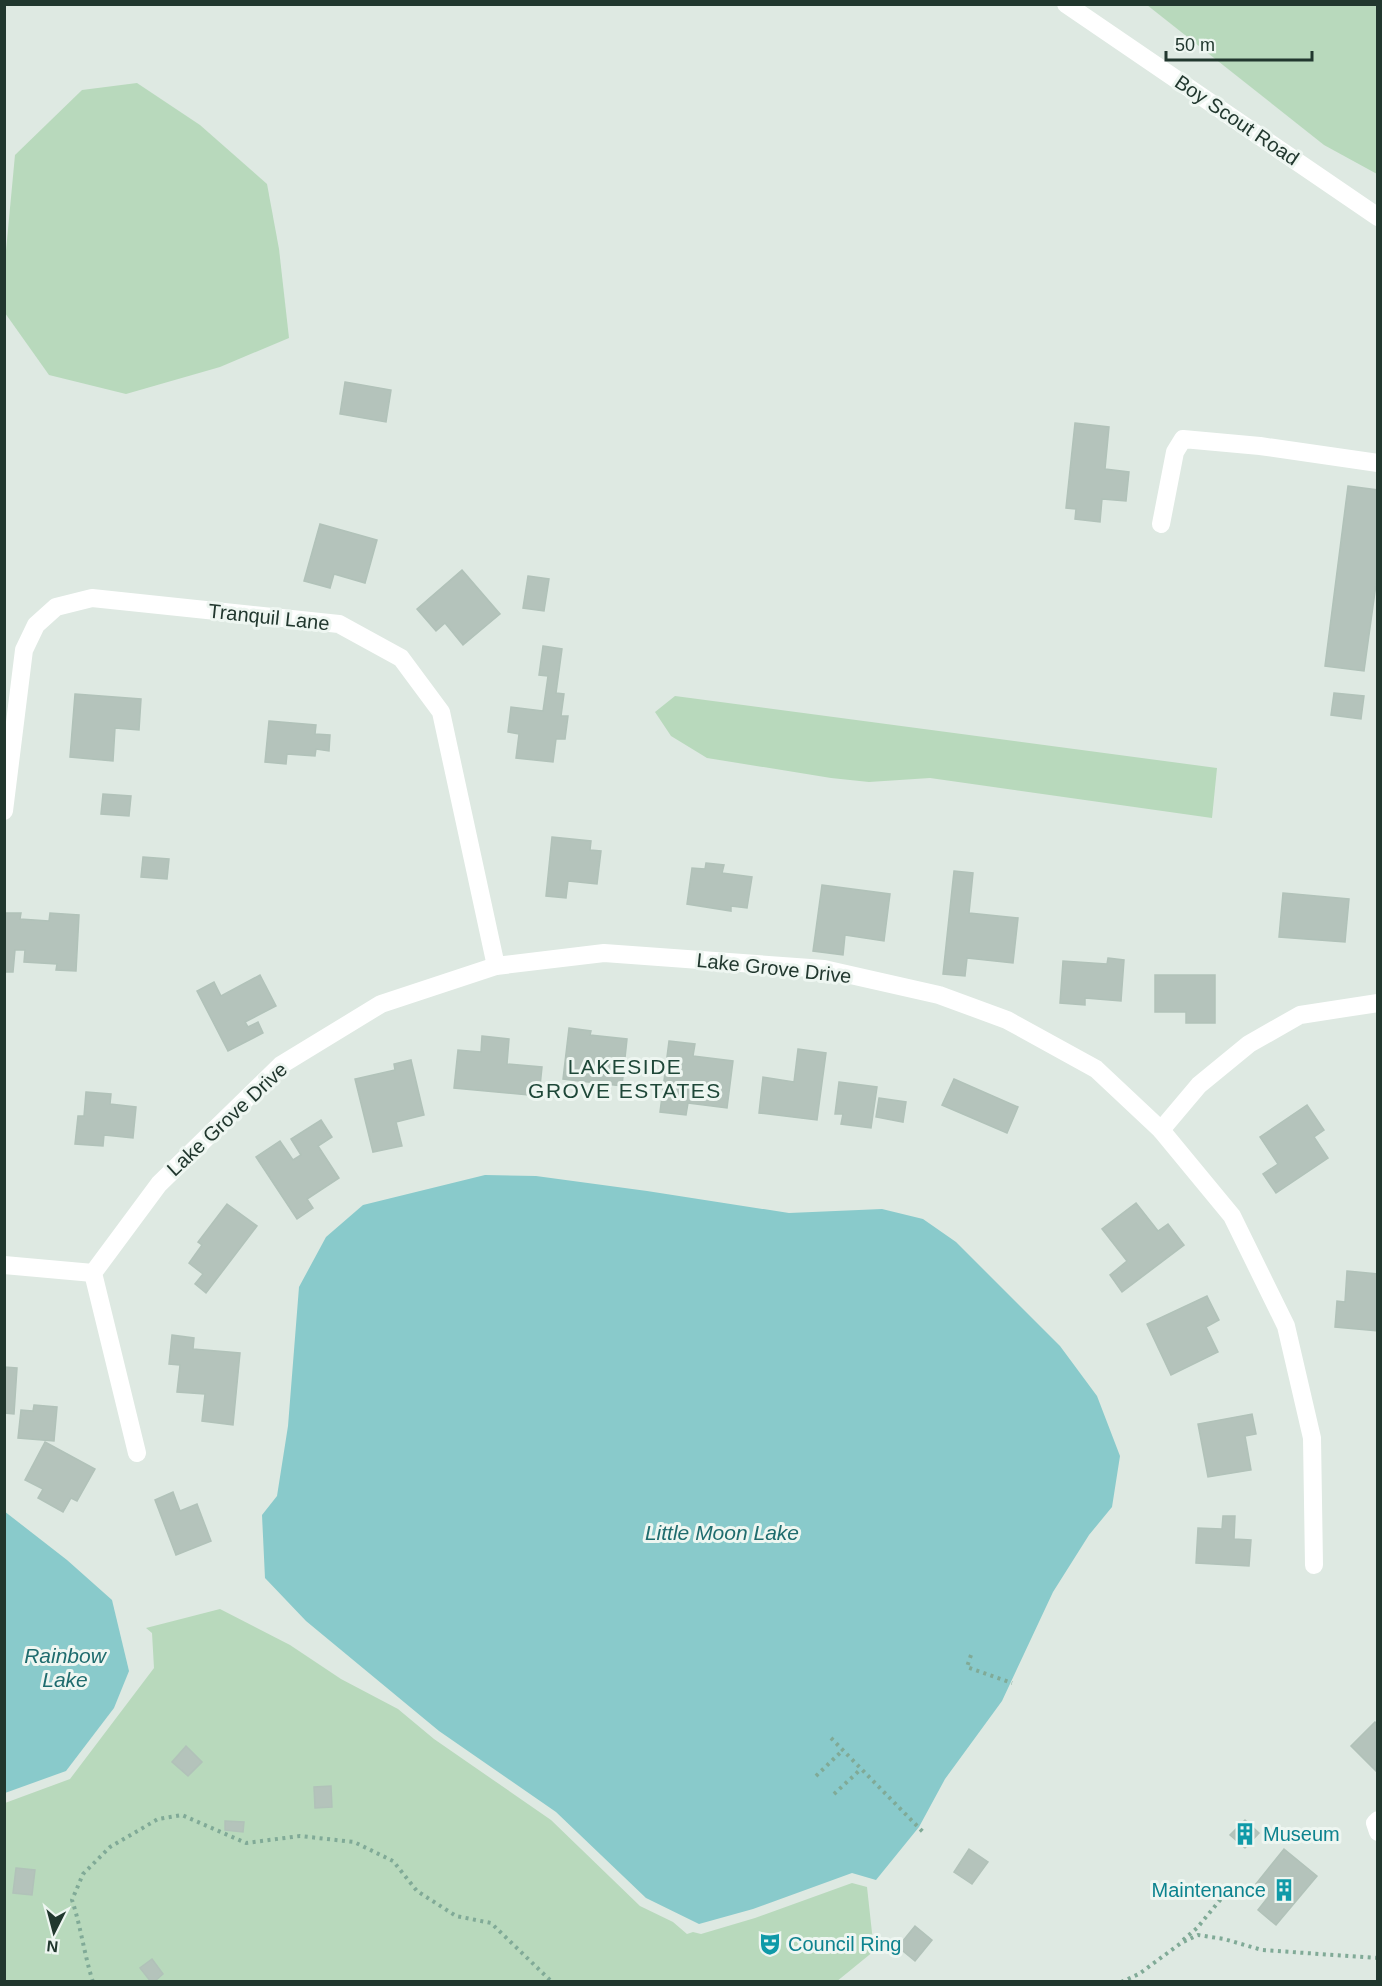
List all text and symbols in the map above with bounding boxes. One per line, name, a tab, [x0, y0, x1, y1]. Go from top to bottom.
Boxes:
scale bar	[1166, 24, 1312, 62]
text: 50 m	[1175, 35, 1215, 55]
street label: Boy Scout Road	[1171, 70, 1303, 170]
street label: Tranquil Lane	[207, 600, 331, 634]
street label: Lake Grove Drive	[695, 949, 853, 987]
district label: LAKESIDE GROVE ESTATES	[528, 1055, 722, 1102]
street label: Lake Grove Drive	[163, 1058, 291, 1180]
water label: Little Moon Lake	[645, 1521, 799, 1544]
water label: Rainbow Lake	[24, 1644, 108, 1691]
building icon: Museum	[1232, 1821, 1258, 1847]
place label: Museum	[1263, 1823, 1340, 1845]
building icon: Maintenance	[1271, 1877, 1297, 1903]
place label: Maintenance	[1151, 1879, 1266, 1901]
north arrow	[24, 1902, 84, 1962]
theatre icon: Council Ring	[757, 1931, 783, 1957]
place label: Council Ring	[788, 1933, 901, 1955]
text: N	[46, 1937, 59, 1955]

